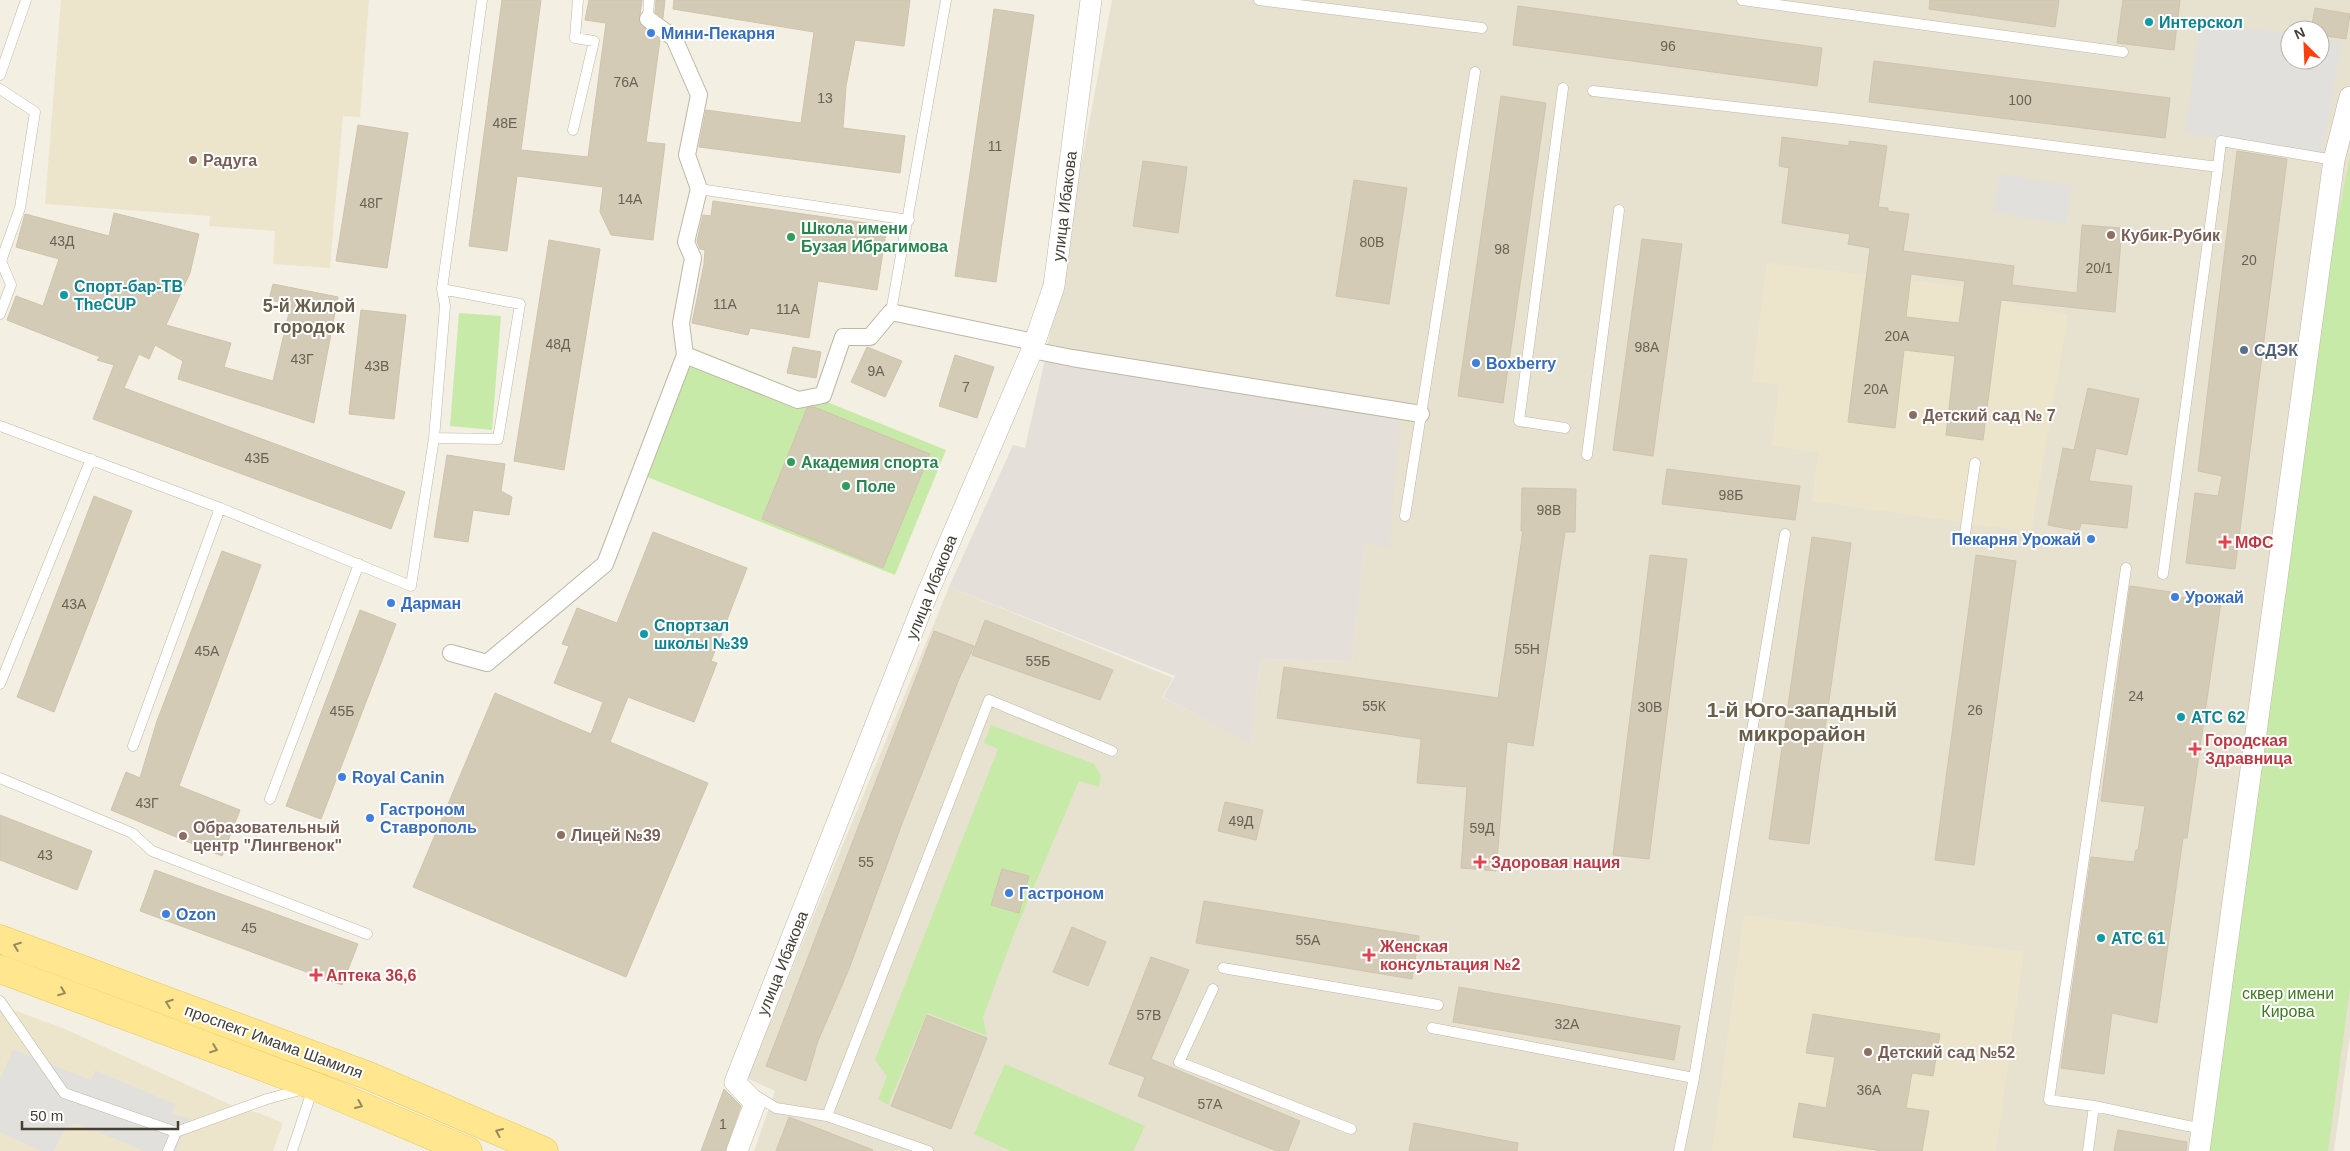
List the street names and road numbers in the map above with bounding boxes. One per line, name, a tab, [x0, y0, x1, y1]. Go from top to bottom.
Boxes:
street label: улица Ибакова	[1049, 150, 1080, 262]
street label: улица Ибакова	[903, 532, 960, 642]
street label: улица Ибакова	[754, 908, 811, 1018]
street label: проспект Имама Шамиля	[182, 1001, 365, 1082]

